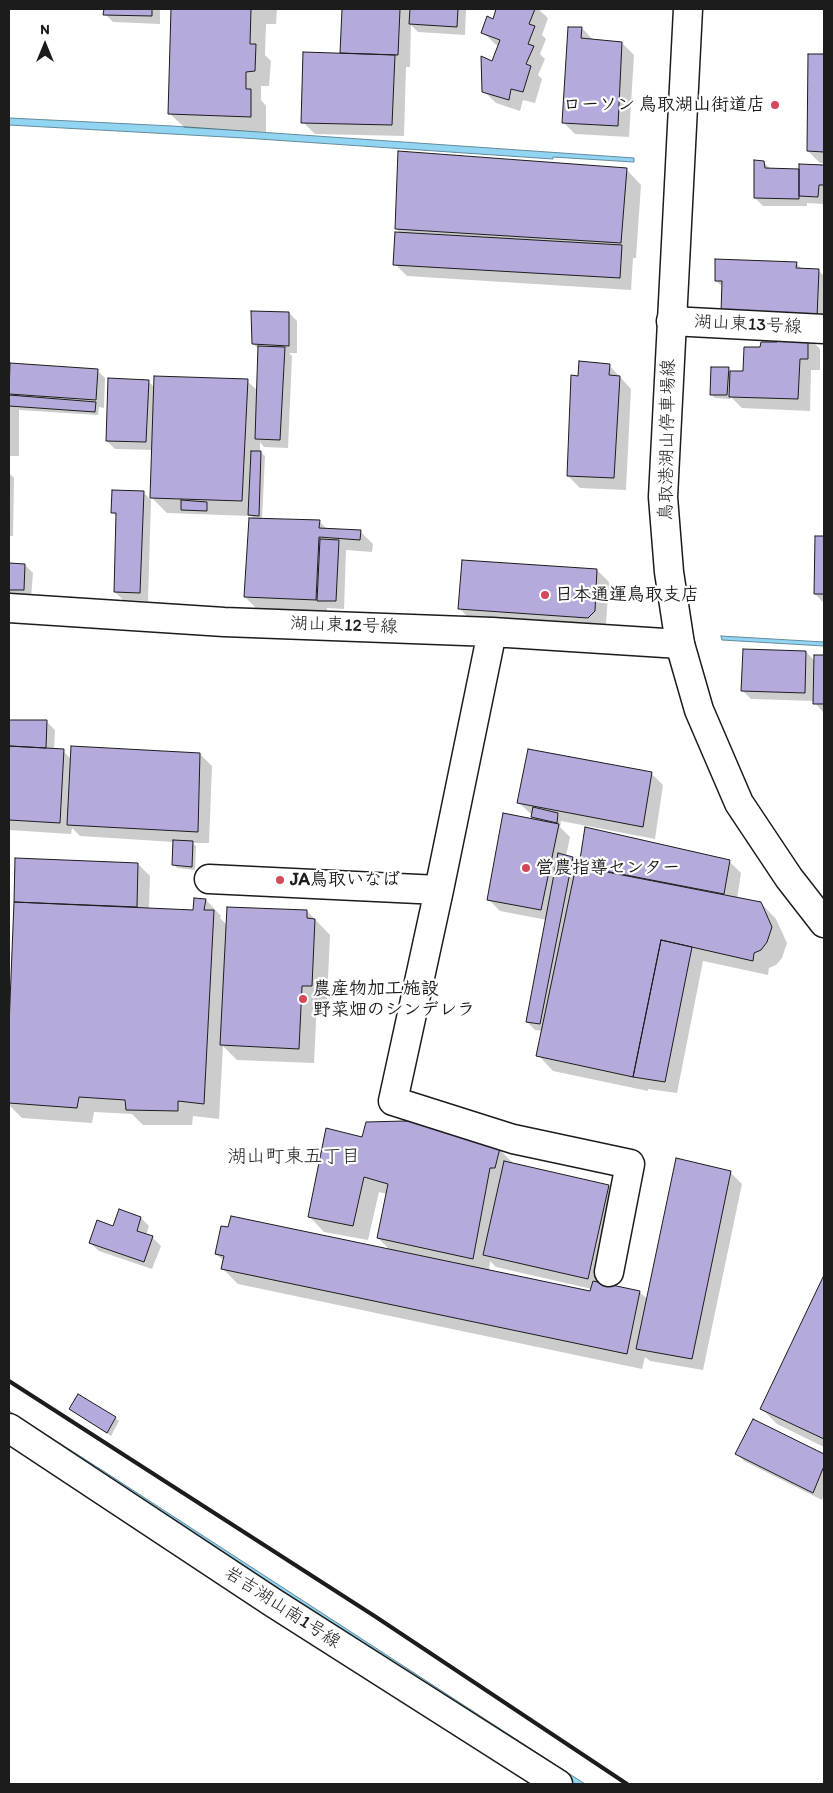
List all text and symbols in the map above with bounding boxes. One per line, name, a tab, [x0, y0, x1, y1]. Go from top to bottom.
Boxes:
north arrow	[20, 20, 70, 70]
text: N	[40, 21, 50, 38]
place label: ローソン 鳥取湖山街道店	[563, 94, 765, 116]
marker: ローソン 鳥取湖山街道店	[769, 99, 781, 111]
street label: 湖山東13号線	[693, 311, 803, 339]
street label: 鳥取港湖山停車場線	[656, 359, 680, 521]
place label: 日本通運鳥取支店	[555, 584, 699, 606]
marker: 日本通運鳥取支店	[539, 589, 551, 601]
street label: 湖山東12号線	[290, 613, 398, 639]
place label: 営農指導センター	[536, 857, 680, 879]
marker: 営農指導センター	[520, 862, 532, 874]
place label: JA鳥取いなば	[290, 869, 400, 891]
marker: JA鳥取いなば	[274, 874, 286, 886]
place label: 農産物加工施設 野菜畑のシンデレラ	[313, 978, 475, 1021]
marker: 農産物加工施設 野菜畑のシンデレラ	[297, 993, 309, 1005]
district label: 湖山町東五丁目	[228, 1146, 360, 1168]
street label: 岩吉湖山南1号線	[220, 1562, 344, 1654]

